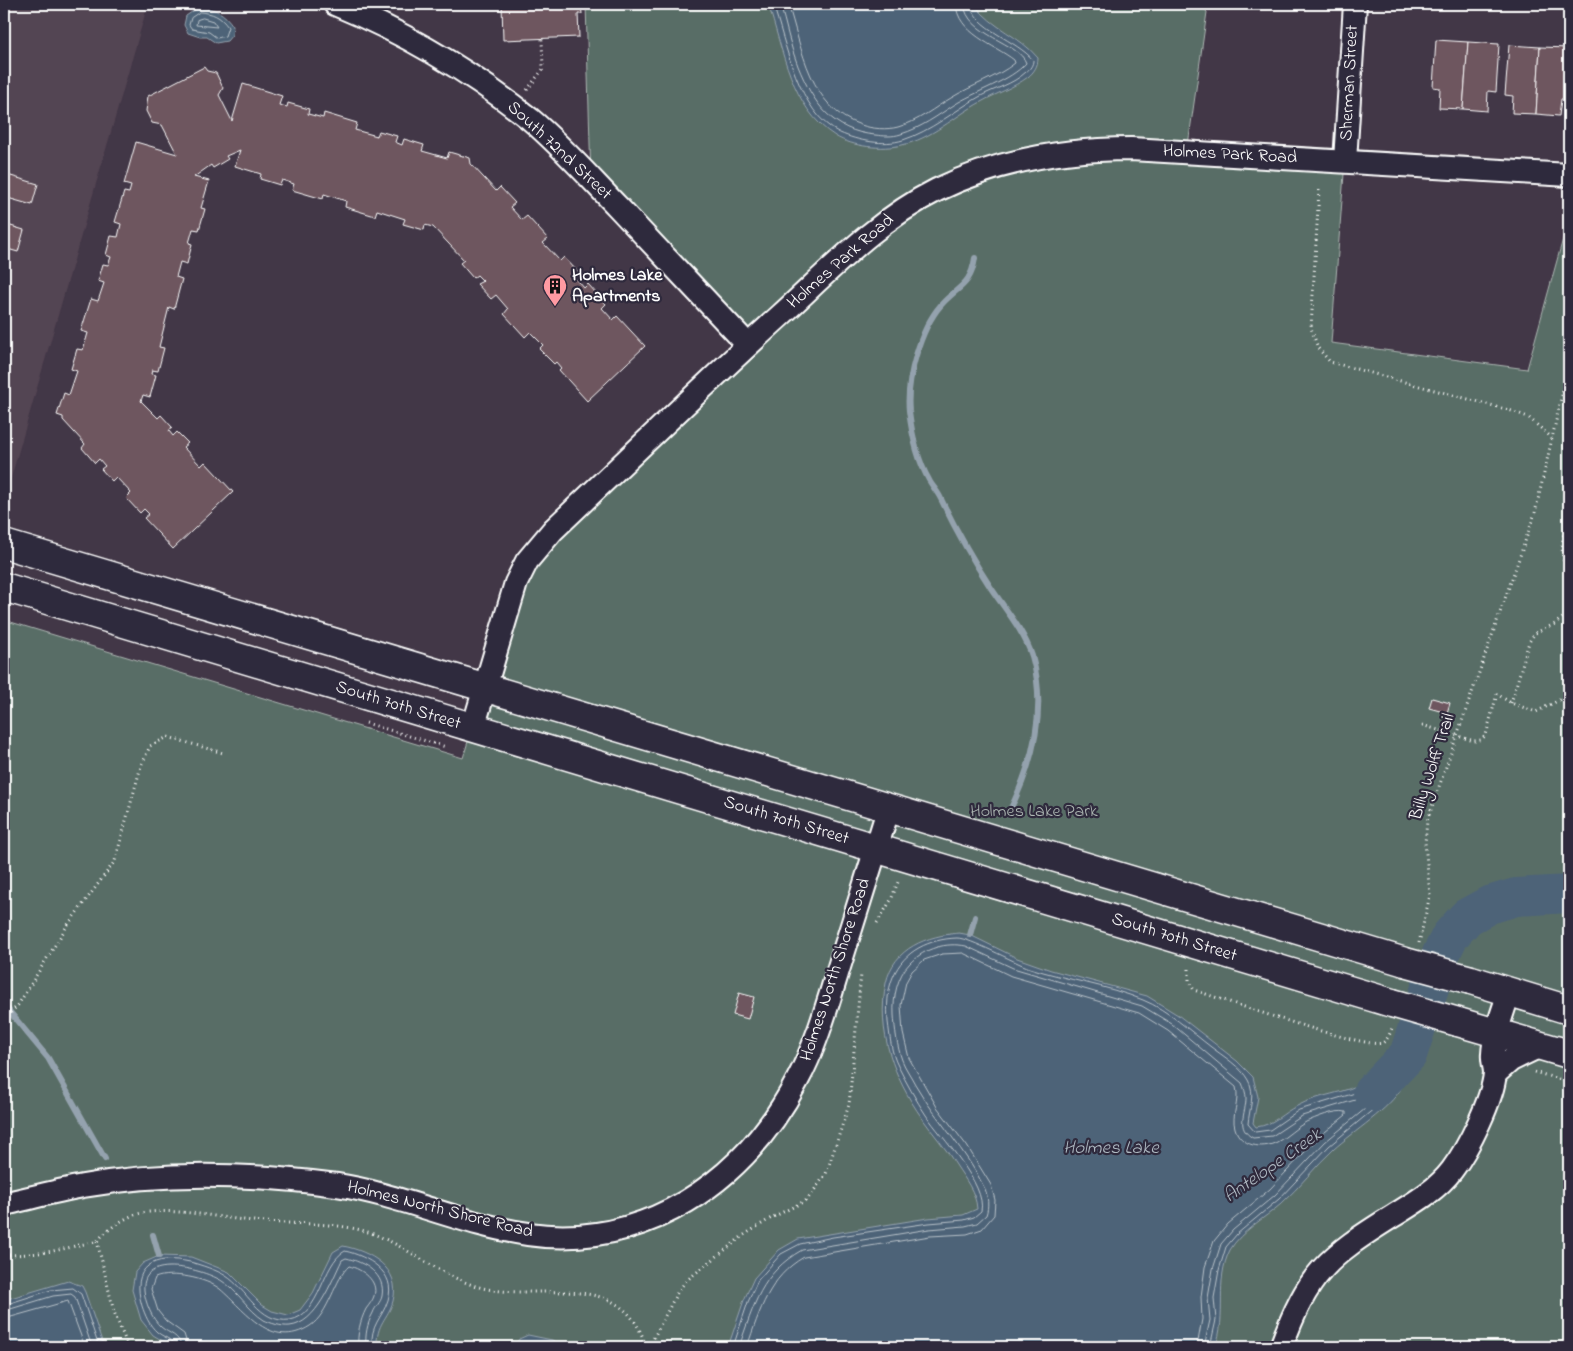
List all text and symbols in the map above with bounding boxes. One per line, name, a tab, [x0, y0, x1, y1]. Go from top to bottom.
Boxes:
street label: Sherman Street	[1334, 24, 1366, 142]
street label: South 72nd Street	[501, 95, 617, 207]
street label: Holmes Park Road	[1162, 139, 1298, 171]
street label: Holmes Park Road	[782, 208, 900, 316]
place label: Holmes Lake Apartments	[572, 263, 663, 310]
building icon: Holmes Lake Apartments	[542, 273, 568, 307]
street label: South 70th Street	[332, 675, 464, 737]
street label: Billy Wolff Trail	[1403, 710, 1463, 825]
street label: South 70th Street	[720, 790, 852, 852]
park label: Holmes Lake Park	[970, 799, 1098, 825]
street label: Holmes North Shore Road	[794, 875, 878, 1065]
street label: South 70th Street	[1108, 907, 1240, 969]
water label: Antelope Creek	[1218, 1122, 1328, 1210]
water label: Holmes Lake	[1063, 1135, 1160, 1162]
street label: Holmes North Shore Road	[344, 1174, 536, 1246]

